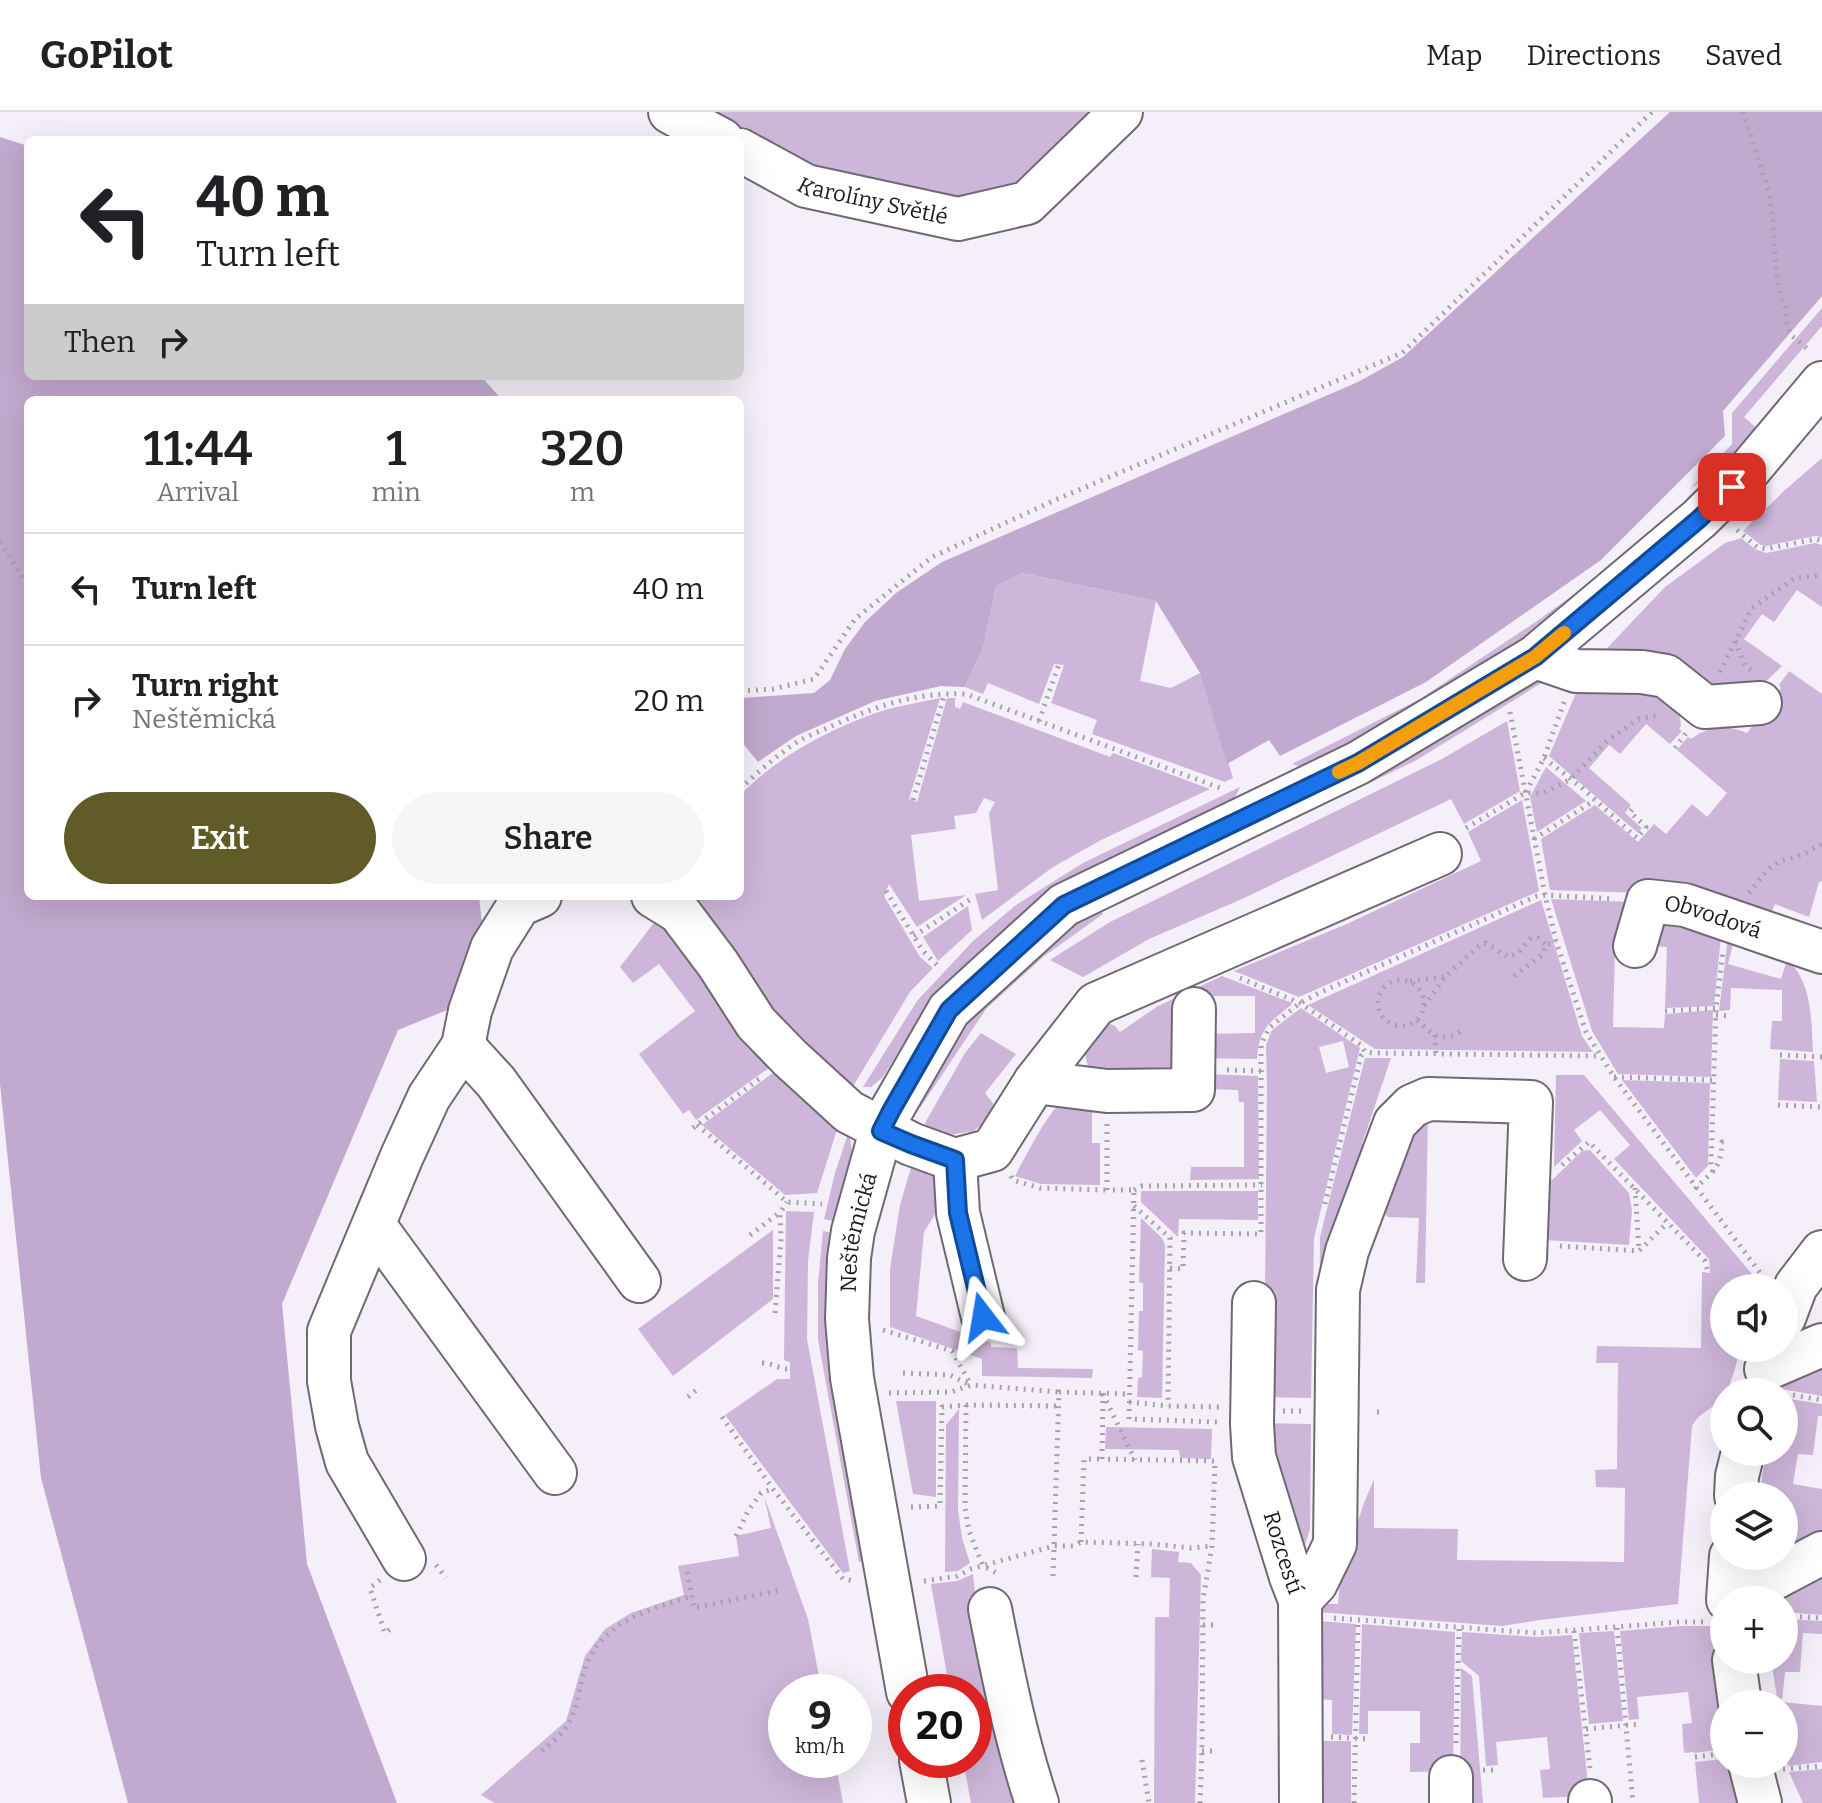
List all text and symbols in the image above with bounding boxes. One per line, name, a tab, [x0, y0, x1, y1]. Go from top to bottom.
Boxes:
text: GoPilot	[40, 32, 173, 78]
text: Map	[1426, 39, 1482, 72]
text: Directions	[1526, 39, 1661, 72]
text: Saved	[1705, 39, 1782, 72]
text: 40 m	[196, 164, 329, 231]
icon: left	[64, 168, 168, 272]
street label: Karolíny Světlé	[793, 171, 951, 230]
text: Turn left	[196, 232, 340, 276]
icon: right	[151, 320, 195, 364]
text: Then	[64, 324, 135, 360]
text: 11:44	[143, 420, 253, 478]
text: 1	[386, 420, 406, 478]
text: 320	[540, 420, 625, 478]
pin	[1698, 453, 1766, 521]
icon: arrive	[1710, 465, 1754, 509]
text: Arrival	[157, 477, 239, 508]
text: min	[372, 477, 421, 508]
text: m	[570, 477, 595, 508]
icon: left	[64, 567, 108, 611]
text: Turn left	[132, 571, 257, 607]
text: 40 m	[633, 571, 704, 607]
text: Turn right	[132, 668, 279, 704]
icon: right	[64, 679, 108, 723]
text: 20 m	[634, 683, 704, 719]
text: Neštěmická	[132, 704, 276, 735]
button: Exit	[64, 792, 376, 884]
button: Share	[392, 792, 704, 884]
street label: Obvodová	[1663, 890, 1765, 944]
street label: Neštěmická	[835, 1169, 883, 1293]
map controls	[1710, 1274, 1798, 1778]
button: sound	[1710, 1274, 1798, 1362]
position arrow	[941, 1275, 1025, 1359]
button: search	[1710, 1378, 1798, 1466]
button: layers	[1710, 1482, 1798, 1570]
street label: Rozcestí	[1258, 1508, 1309, 1598]
button: +	[1710, 1586, 1798, 1674]
speed limit sign: 20	[888, 1674, 992, 1778]
button: −	[1710, 1690, 1798, 1778]
text: 9	[808, 1692, 832, 1740]
text: km/h	[795, 1734, 845, 1758]

